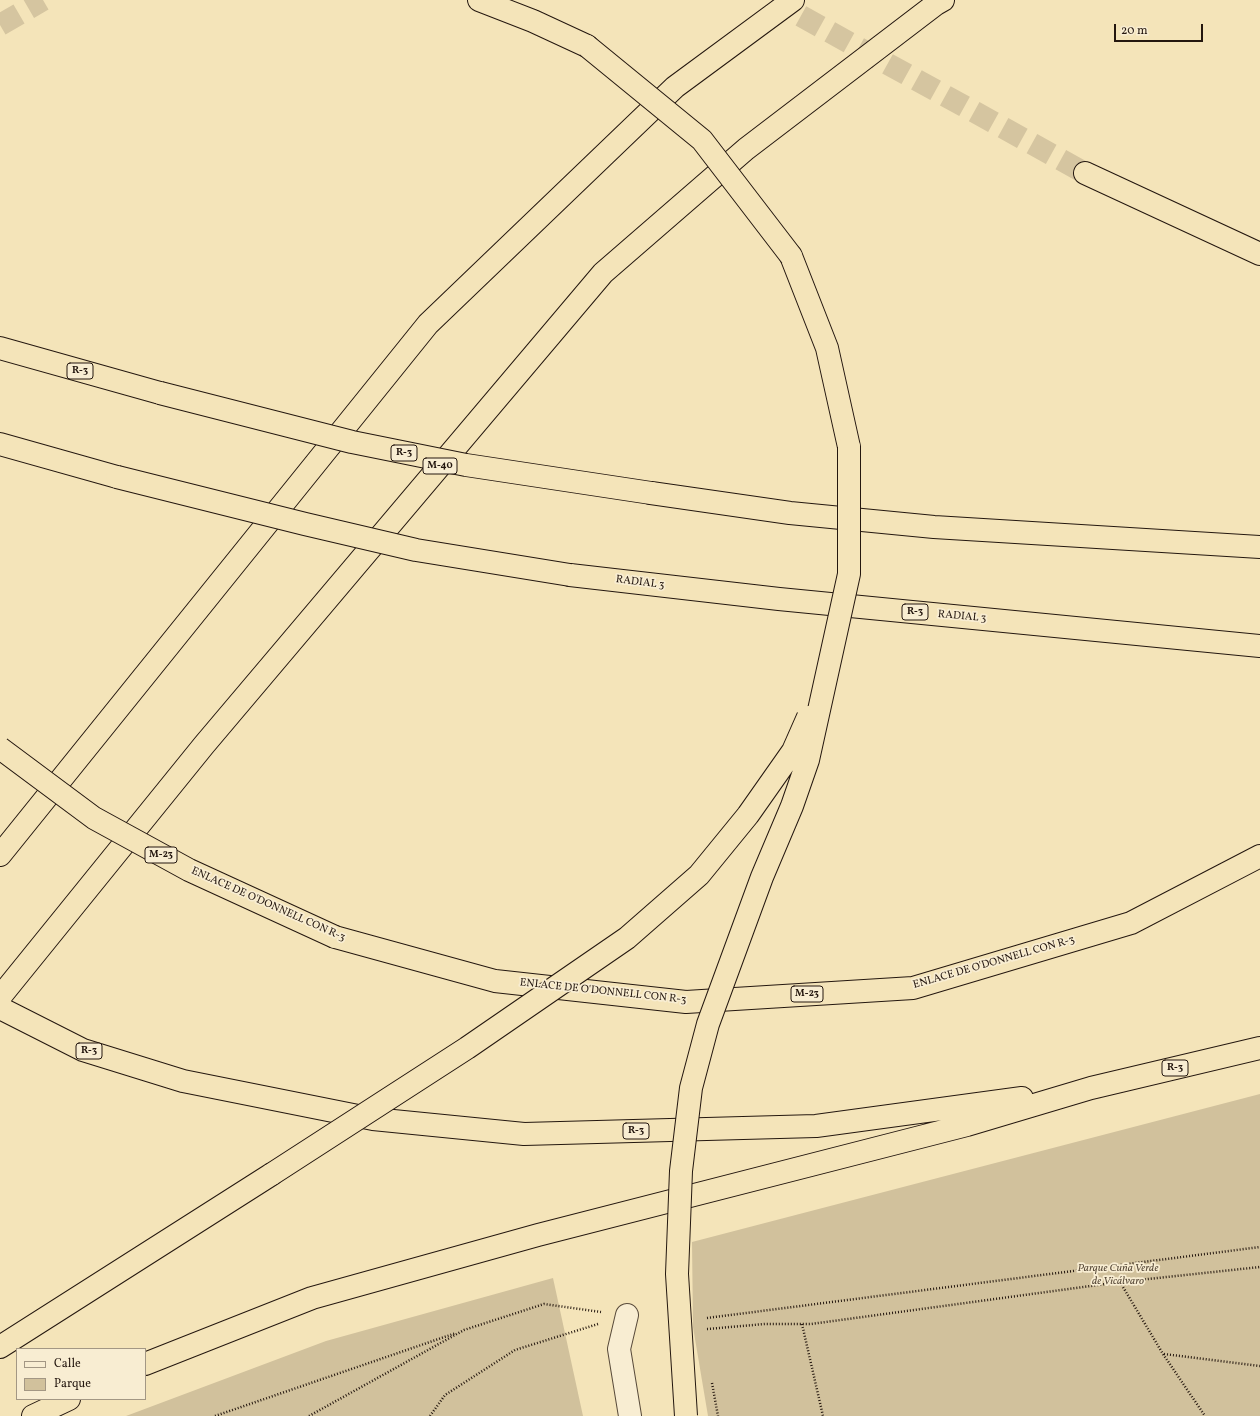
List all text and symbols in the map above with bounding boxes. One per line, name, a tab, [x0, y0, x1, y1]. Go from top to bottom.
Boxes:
scale bar	[1116, 16, 1205, 42]
text: 20 m	[1121, 23, 1148, 39]
road number: R-3	[67, 363, 93, 379]
road number: R-3	[391, 445, 417, 461]
road number: M-40	[423, 458, 457, 474]
street label: RADIAL 3	[615, 573, 665, 593]
road number: R-3	[902, 604, 928, 620]
street label: RADIAL 3	[937, 608, 987, 626]
road number: M-23	[145, 847, 177, 863]
street label: ENLACE DE O'DONNELL CON R-3	[189, 865, 347, 945]
street label: ENLACE DE O'DONNELL CON R-3	[912, 934, 1076, 992]
street label: ENLACE DE O'DONNELL CON R-3	[519, 977, 687, 1007]
road number: M-23	[791, 986, 823, 1002]
road number: R-3	[76, 1043, 102, 1059]
road number: R-3	[1162, 1060, 1188, 1076]
road number: R-3	[623, 1123, 649, 1139]
park label: Parque Cuña Verde de Vicálvaro	[1078, 1262, 1158, 1288]
legend	[16, 1348, 146, 1400]
text: Calle	[54, 1356, 81, 1372]
text: Parque	[54, 1376, 91, 1392]

